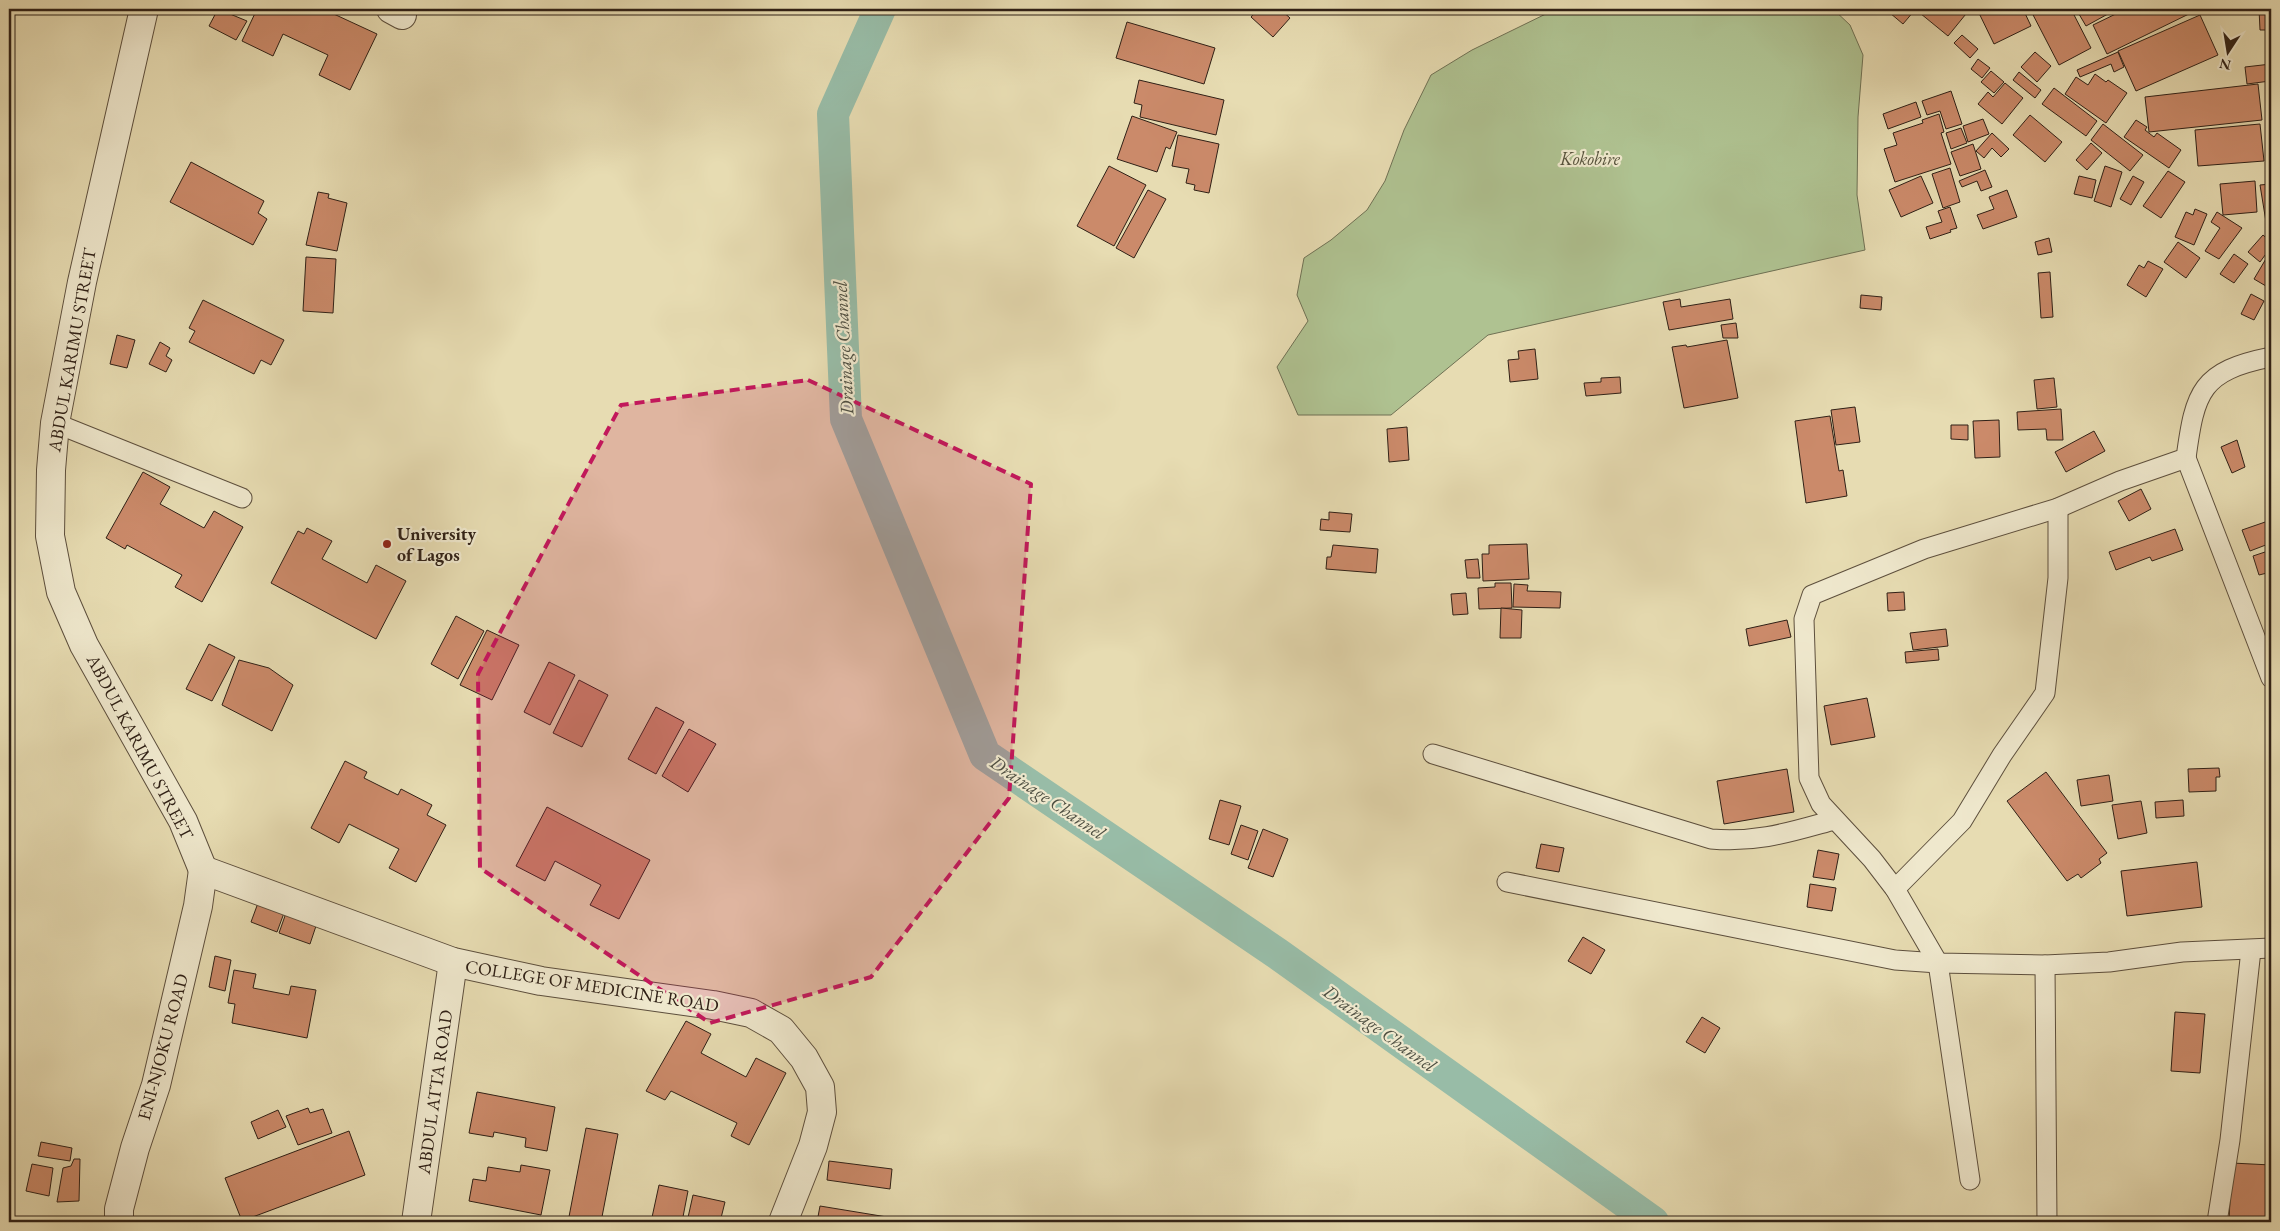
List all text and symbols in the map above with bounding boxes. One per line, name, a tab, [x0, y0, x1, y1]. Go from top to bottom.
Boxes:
north arrow	[2202, 28, 2252, 78]
text: N	[2217, 55, 2233, 75]
park label: Kokobire	[1559, 147, 1621, 170]
street label: ABDUL KARIMU STREET	[42, 245, 101, 455]
water label: Drainage Channel	[827, 280, 860, 416]
place label: University of Lagos	[397, 522, 477, 566]
marker: University of Lagos	[381, 538, 393, 550]
street label: ABDUL KARIMU STREET	[81, 649, 199, 844]
water label: Drainage Channel	[984, 749, 1111, 845]
street label: COLLEGE OF MEDICINE ROAD	[464, 954, 720, 1017]
street label: ENI-NJOKU ROAD	[132, 971, 193, 1123]
water label: Drainage Channel	[1317, 978, 1442, 1078]
street label: ABDUL ATTA ROAD	[411, 1008, 457, 1176]

